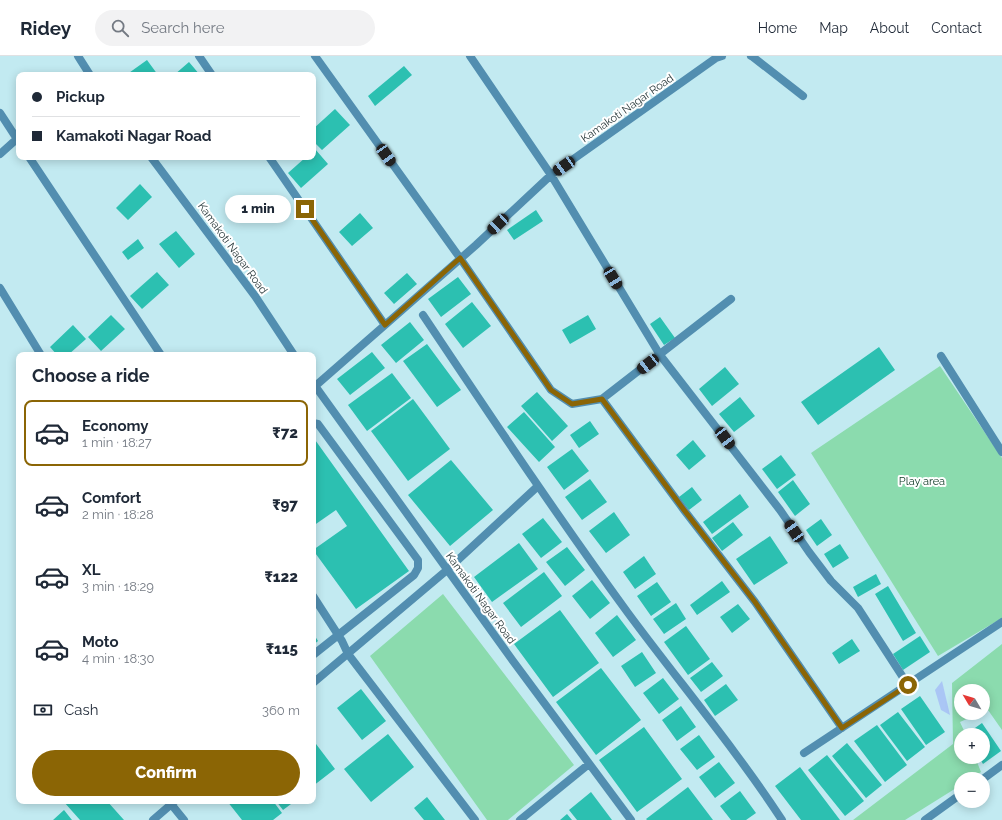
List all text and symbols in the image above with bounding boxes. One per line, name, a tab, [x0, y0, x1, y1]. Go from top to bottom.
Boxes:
search box	[95, 10, 375, 46]
text: Ridey	[20, 17, 71, 39]
icon: search	[109, 17, 131, 39]
text: Search here	[141, 19, 224, 37]
text: Home	[758, 20, 797, 36]
text: Map	[819, 20, 848, 36]
text: About	[870, 20, 909, 36]
text: Contact	[931, 20, 982, 36]
street label: Kamakoti Nagar Road	[578, 71, 676, 145]
text: Pickup	[56, 88, 105, 106]
text: Kamakoti Nagar Road	[56, 127, 212, 145]
car	[374, 142, 398, 168]
car	[551, 154, 577, 178]
callout: 1 min	[225, 195, 291, 223]
street label: Kamakoti Nagar Road	[195, 200, 270, 297]
route end	[296, 200, 314, 218]
text: 1 min	[241, 201, 275, 216]
car	[485, 211, 511, 237]
car	[602, 265, 624, 291]
car	[635, 352, 661, 376]
text: Choose a ride	[32, 365, 150, 386]
icon: car	[34, 415, 70, 451]
text: Economy	[82, 417, 149, 435]
text: ₹72	[272, 424, 298, 442]
car	[713, 425, 737, 451]
text: 1 min · 18:27	[82, 435, 152, 450]
park label: Play area	[899, 475, 945, 488]
icon: car	[34, 487, 70, 523]
text: Comfort	[82, 489, 141, 507]
text: ₹97	[272, 496, 298, 514]
text: 2 min · 18:28	[82, 507, 154, 522]
car	[782, 518, 806, 544]
street label: Kamakoti Nagar Road	[443, 550, 518, 647]
icon: car	[34, 559, 70, 595]
text: XL	[82, 561, 100, 579]
text: ₹122	[265, 568, 298, 586]
text: 3 min · 18:29	[82, 579, 154, 594]
icon: car	[34, 631, 70, 667]
text: Moto	[82, 633, 119, 651]
text: ₹115	[266, 640, 298, 658]
text: 4 min · 18:30	[82, 651, 154, 666]
route start	[899, 676, 917, 694]
north arrow	[954, 684, 990, 720]
map controls	[954, 684, 990, 808]
icon: cash	[32, 699, 54, 721]
text: Cash	[64, 701, 98, 719]
text: 360 m	[262, 703, 300, 718]
button: +	[954, 728, 990, 764]
button: Confirm	[32, 750, 300, 796]
button: −	[954, 772, 990, 808]

